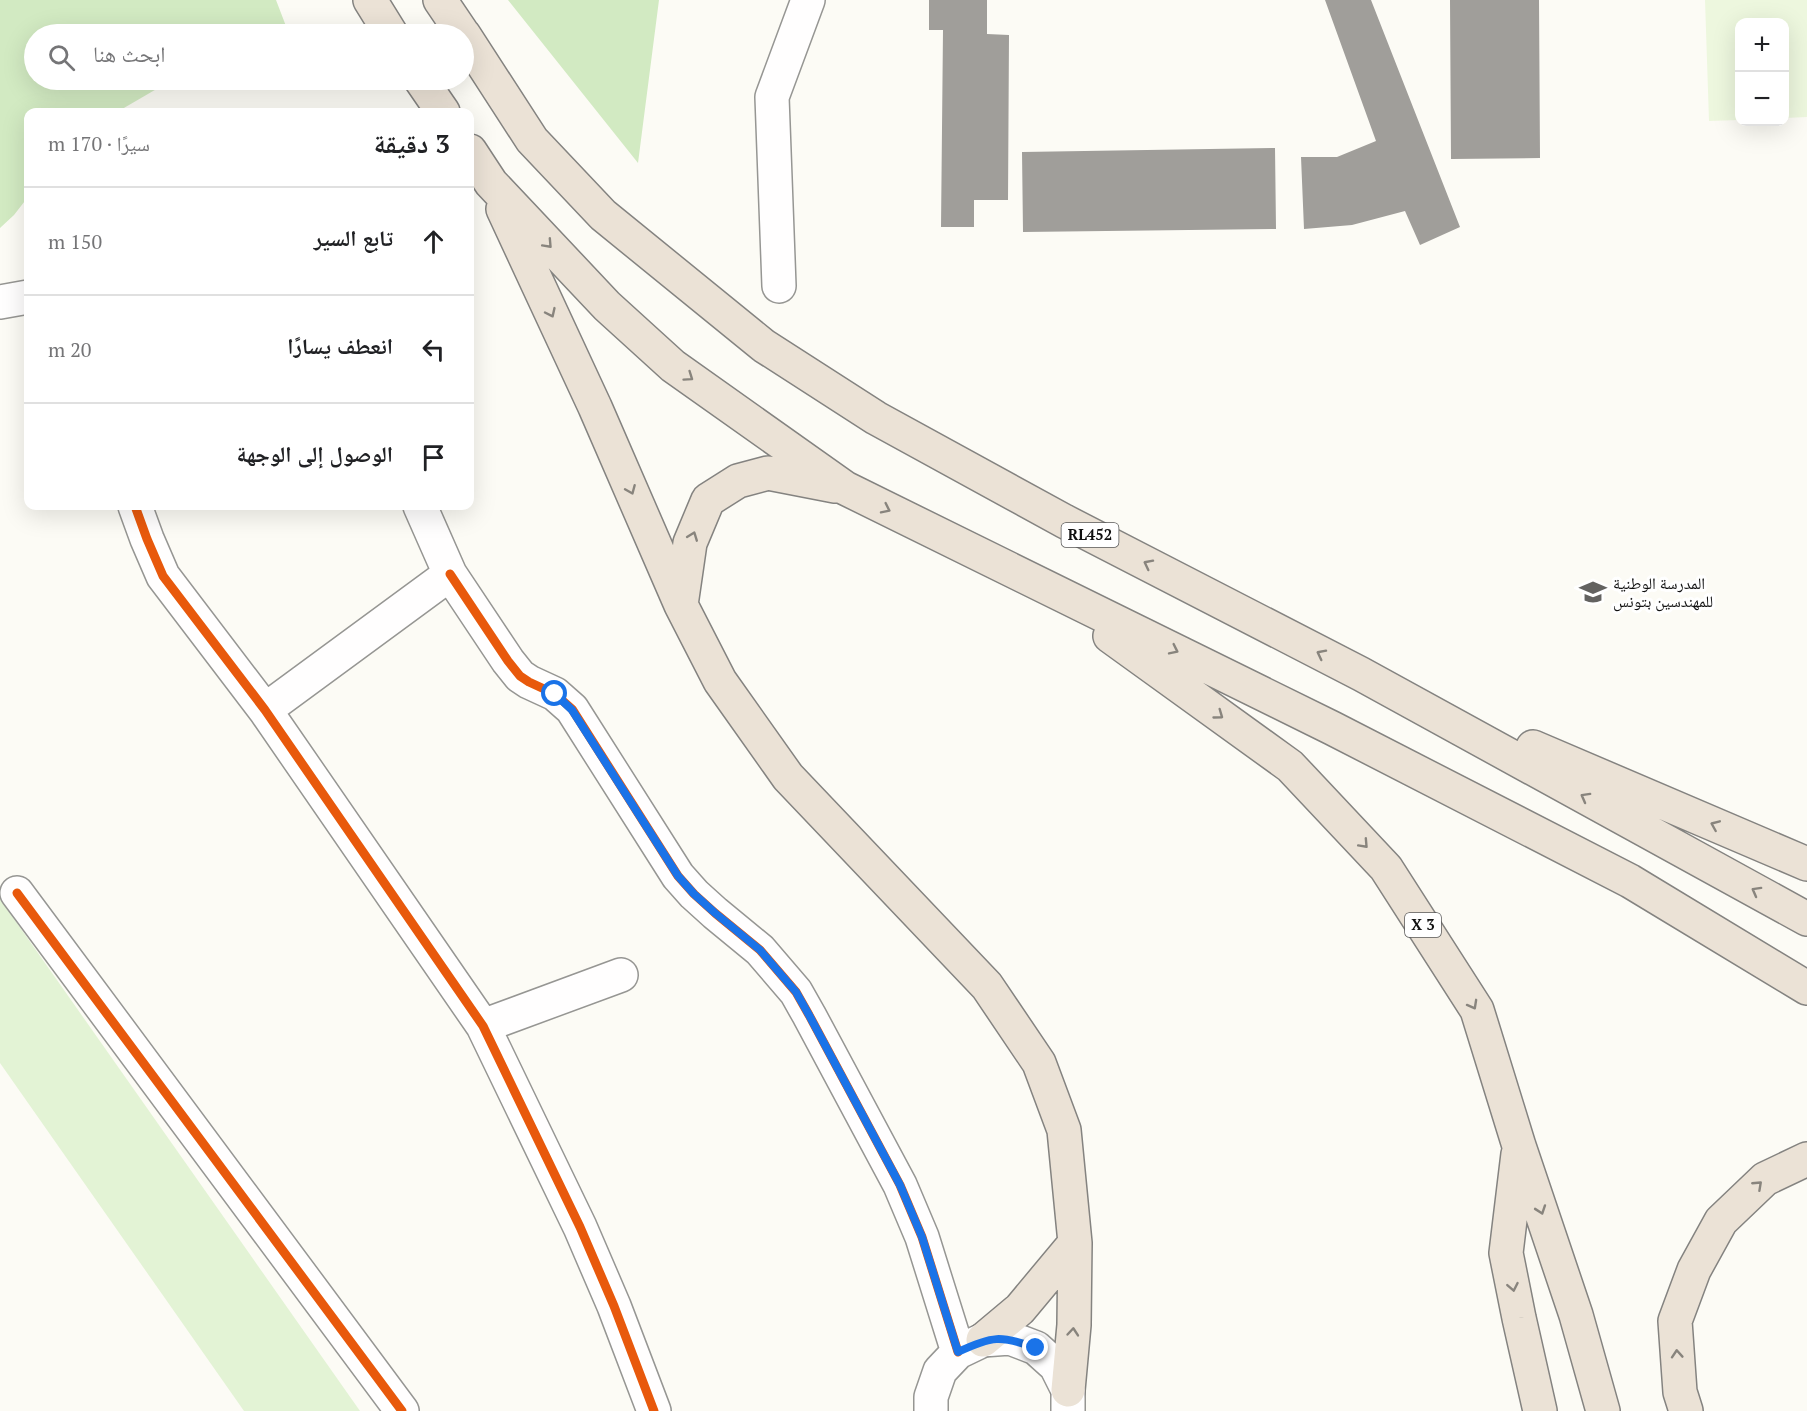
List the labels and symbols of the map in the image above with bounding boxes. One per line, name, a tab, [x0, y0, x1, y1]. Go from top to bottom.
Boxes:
one-way arrow	[541, 237, 552, 247]
one-way arrow	[544, 306, 556, 317]
one-way arrow	[683, 370, 694, 381]
one-way arrow	[624, 484, 636, 495]
one-way arrow	[880, 501, 891, 513]
road number: RL452	[1062, 523, 1118, 547]
one-way arrow	[686, 531, 699, 542]
one-way arrow	[1143, 560, 1154, 572]
place label: المدرسة الوطنية للمهندسين بتونس	[1613, 572, 1713, 612]
school or university icon: المدرسة الوطنية للمهندسين بتونس	[1578, 577, 1608, 607]
one-way arrow	[1167, 643, 1178, 655]
one-way arrow	[1317, 650, 1328, 661]
route start	[541, 680, 567, 706]
one-way arrow	[1213, 708, 1224, 719]
one-way arrow	[1581, 793, 1591, 804]
one-way arrow	[1710, 820, 1721, 832]
one-way arrow	[1357, 837, 1368, 848]
one-way arrow	[1752, 887, 1762, 898]
road number: X 3	[1405, 913, 1441, 937]
one-way arrow	[1466, 999, 1477, 1009]
one-way arrow	[1752, 1181, 1762, 1192]
one-way arrow	[1533, 1204, 1546, 1215]
one-way arrow	[1506, 1282, 1519, 1292]
one-way arrow	[1067, 1328, 1080, 1337]
route end	[1022, 1334, 1048, 1360]
one-way arrow	[1671, 1349, 1684, 1358]

